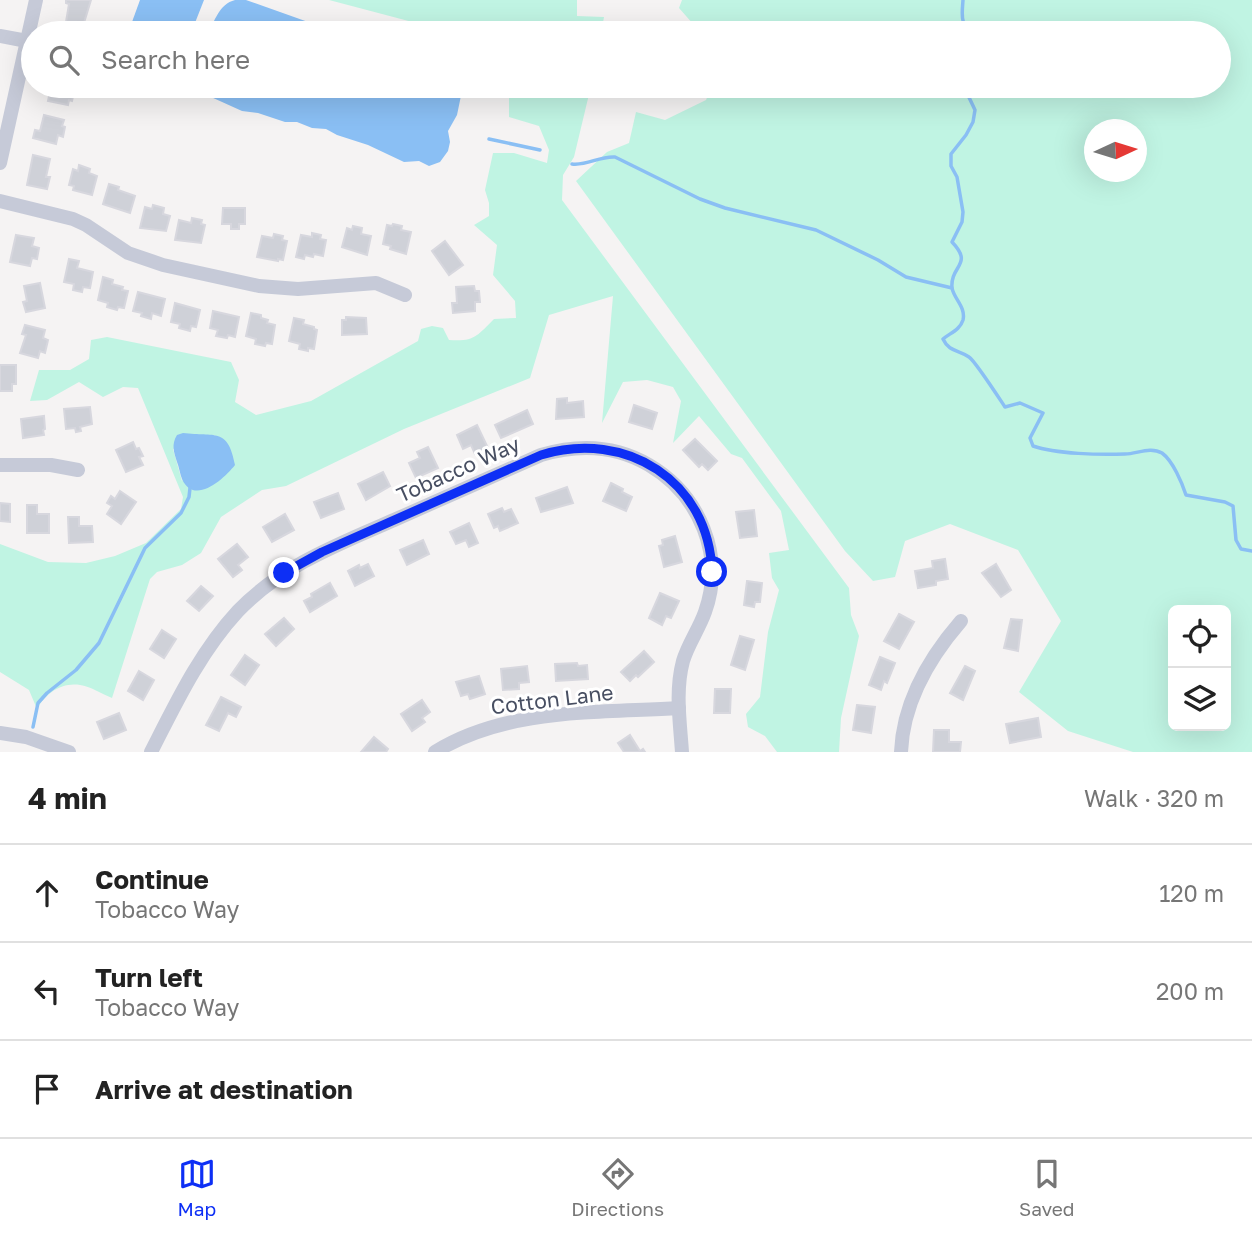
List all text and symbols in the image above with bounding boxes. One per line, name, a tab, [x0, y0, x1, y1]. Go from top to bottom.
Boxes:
search box	[21, 21, 1231, 98]
icon: search	[45, 41, 83, 79]
text: Search here	[101, 44, 250, 75]
north arrow	[1084, 119, 1147, 182]
street label: Tobacco Way	[393, 430, 524, 508]
route start	[696, 556, 727, 587]
route end	[268, 557, 299, 588]
map controls	[1168, 605, 1231, 731]
button: locate	[1168, 605, 1231, 668]
button: layers	[1168, 668, 1231, 731]
street label: Cotton Lane	[489, 679, 615, 719]
text: 4 min	[28, 780, 107, 816]
text: Walk · 320 m	[1084, 784, 1224, 812]
text: Continue	[95, 864, 209, 895]
icon: ahead	[28, 874, 66, 912]
text: 120 m	[1159, 879, 1224, 907]
text: Tobacco Way	[95, 895, 239, 923]
text: Turn left	[95, 962, 203, 993]
icon: left	[28, 972, 66, 1010]
text: 200 m	[1156, 977, 1224, 1005]
text: Tobacco Way	[95, 993, 239, 1021]
icon: arrive	[28, 1070, 66, 1108]
text: Arrive at destination	[95, 1074, 353, 1105]
tab: Map	[177, 1155, 216, 1220]
tab: Directions	[571, 1155, 664, 1220]
tab: Saved	[1019, 1155, 1075, 1220]

